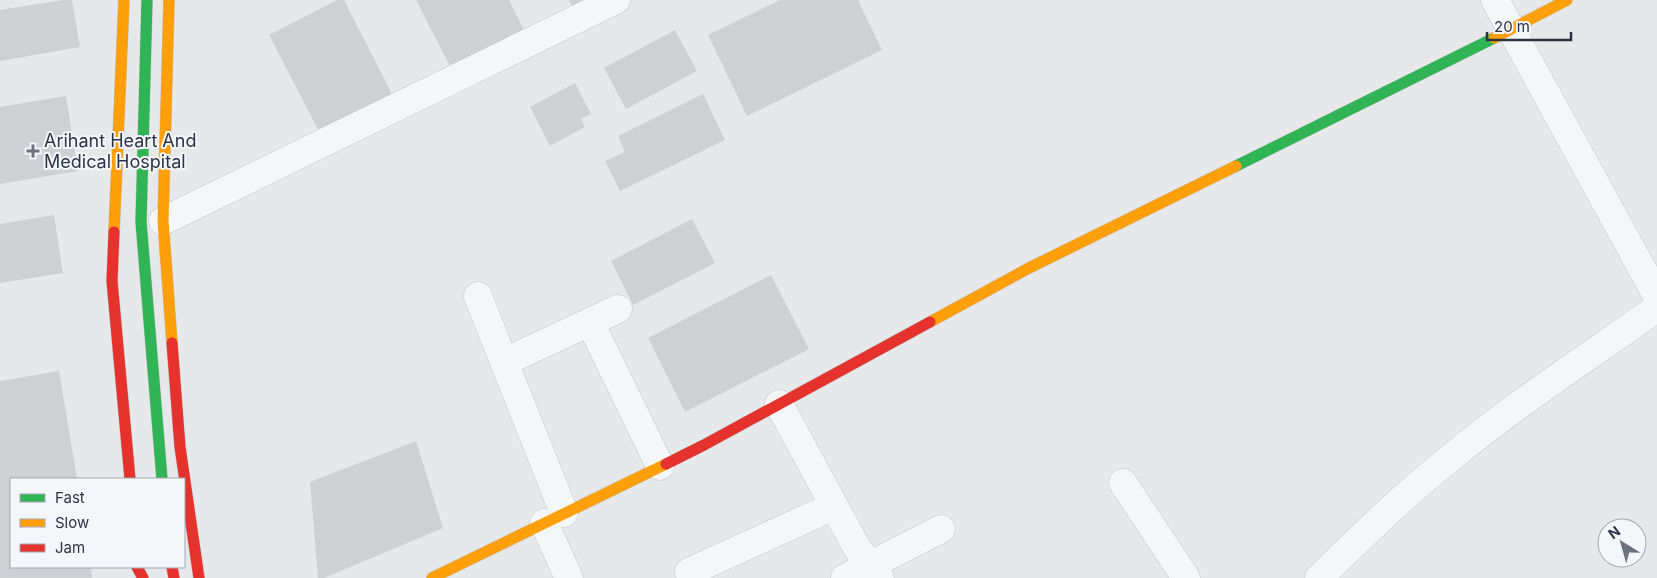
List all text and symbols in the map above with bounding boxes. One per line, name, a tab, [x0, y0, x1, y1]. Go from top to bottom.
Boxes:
scale bar	[1487, 10, 1571, 42]
text: 20 m	[1494, 17, 1530, 36]
place label: Arihant Heart And Medical Hospital	[44, 130, 196, 172]
marker: Arihant Heart And Medical Hospital	[26, 144, 40, 158]
legend	[10, 478, 185, 568]
text: Fast	[55, 488, 85, 507]
text: Slow	[55, 513, 89, 532]
north arrow	[1597, 518, 1647, 568]
text: N	[1604, 522, 1623, 542]
text: Jam	[55, 538, 85, 557]

